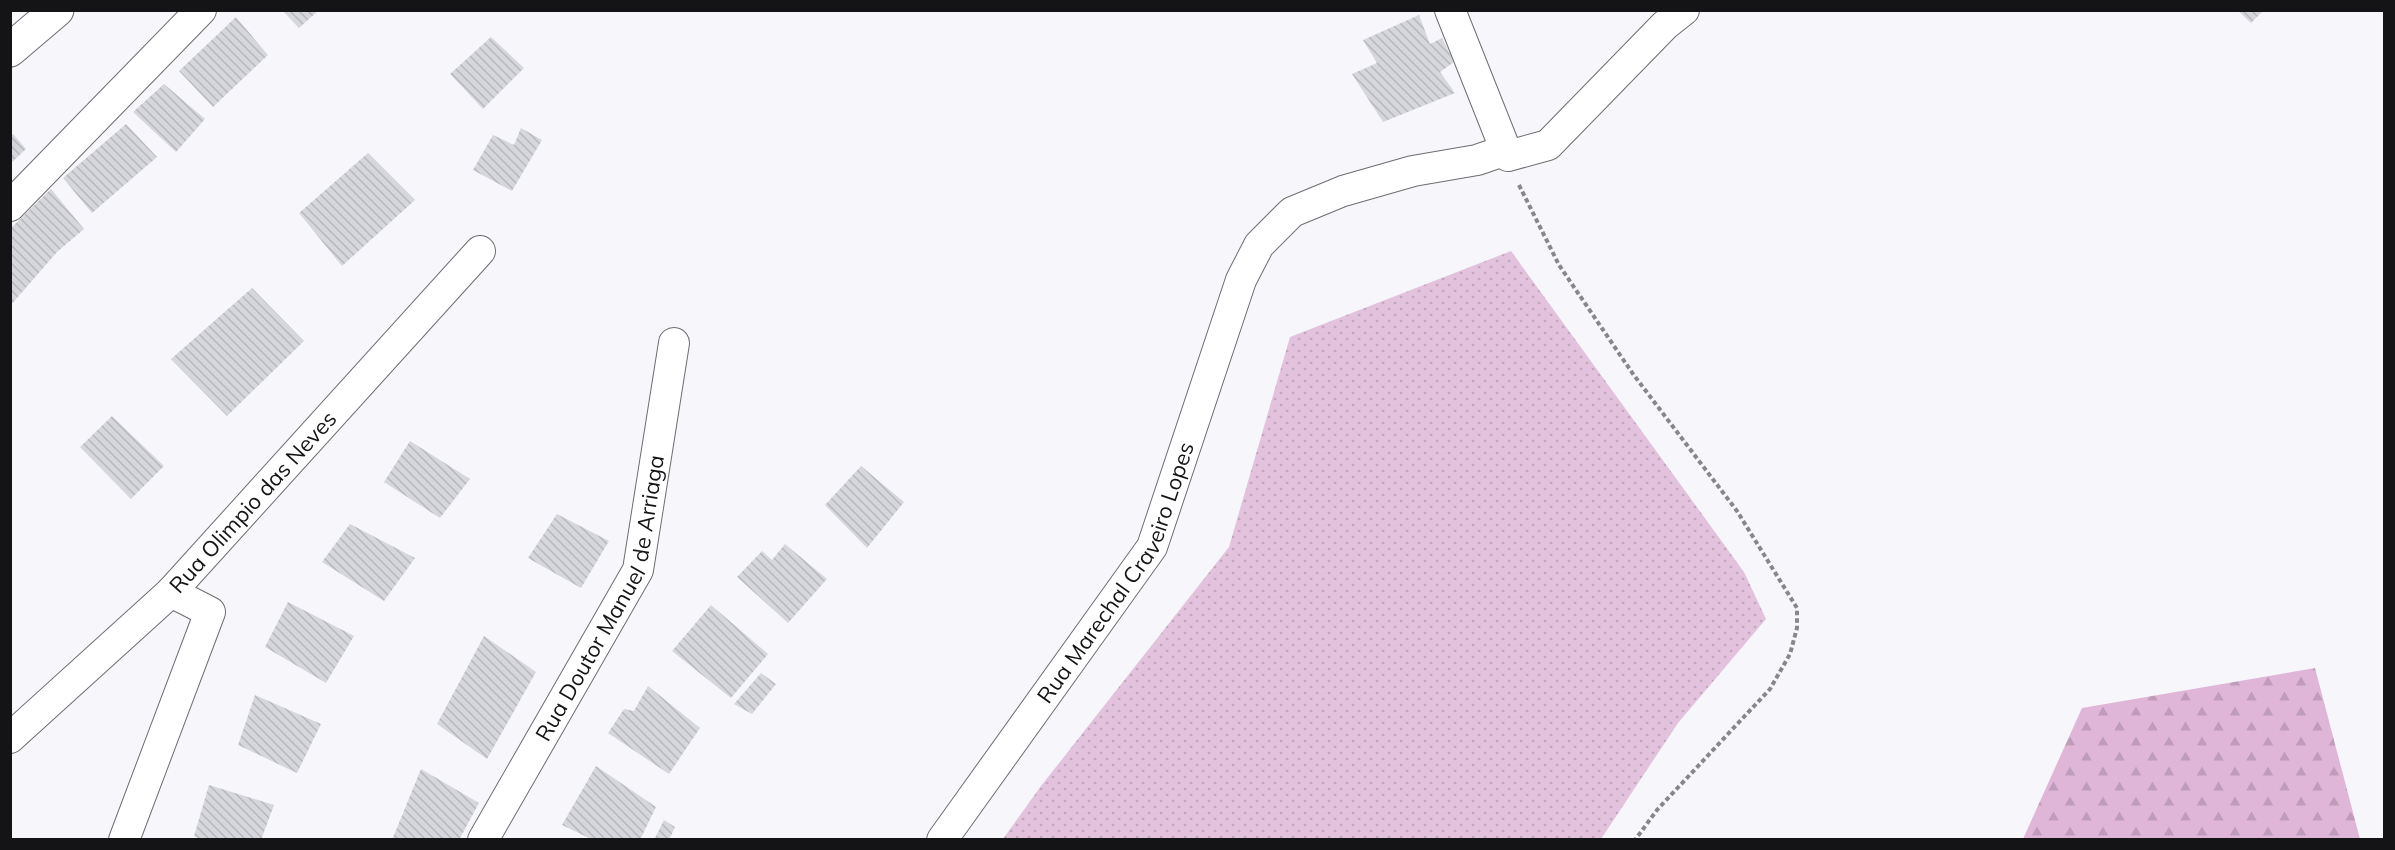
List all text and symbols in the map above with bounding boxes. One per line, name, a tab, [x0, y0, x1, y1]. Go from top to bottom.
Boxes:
street label: Rua Olimpio das Neves	[163, 405, 342, 599]
street label: Rua Marechal Craveiro Lopes	[1031, 439, 1200, 708]
street label: Rua Doutor Manuel de Arriaga	[529, 453, 670, 746]

